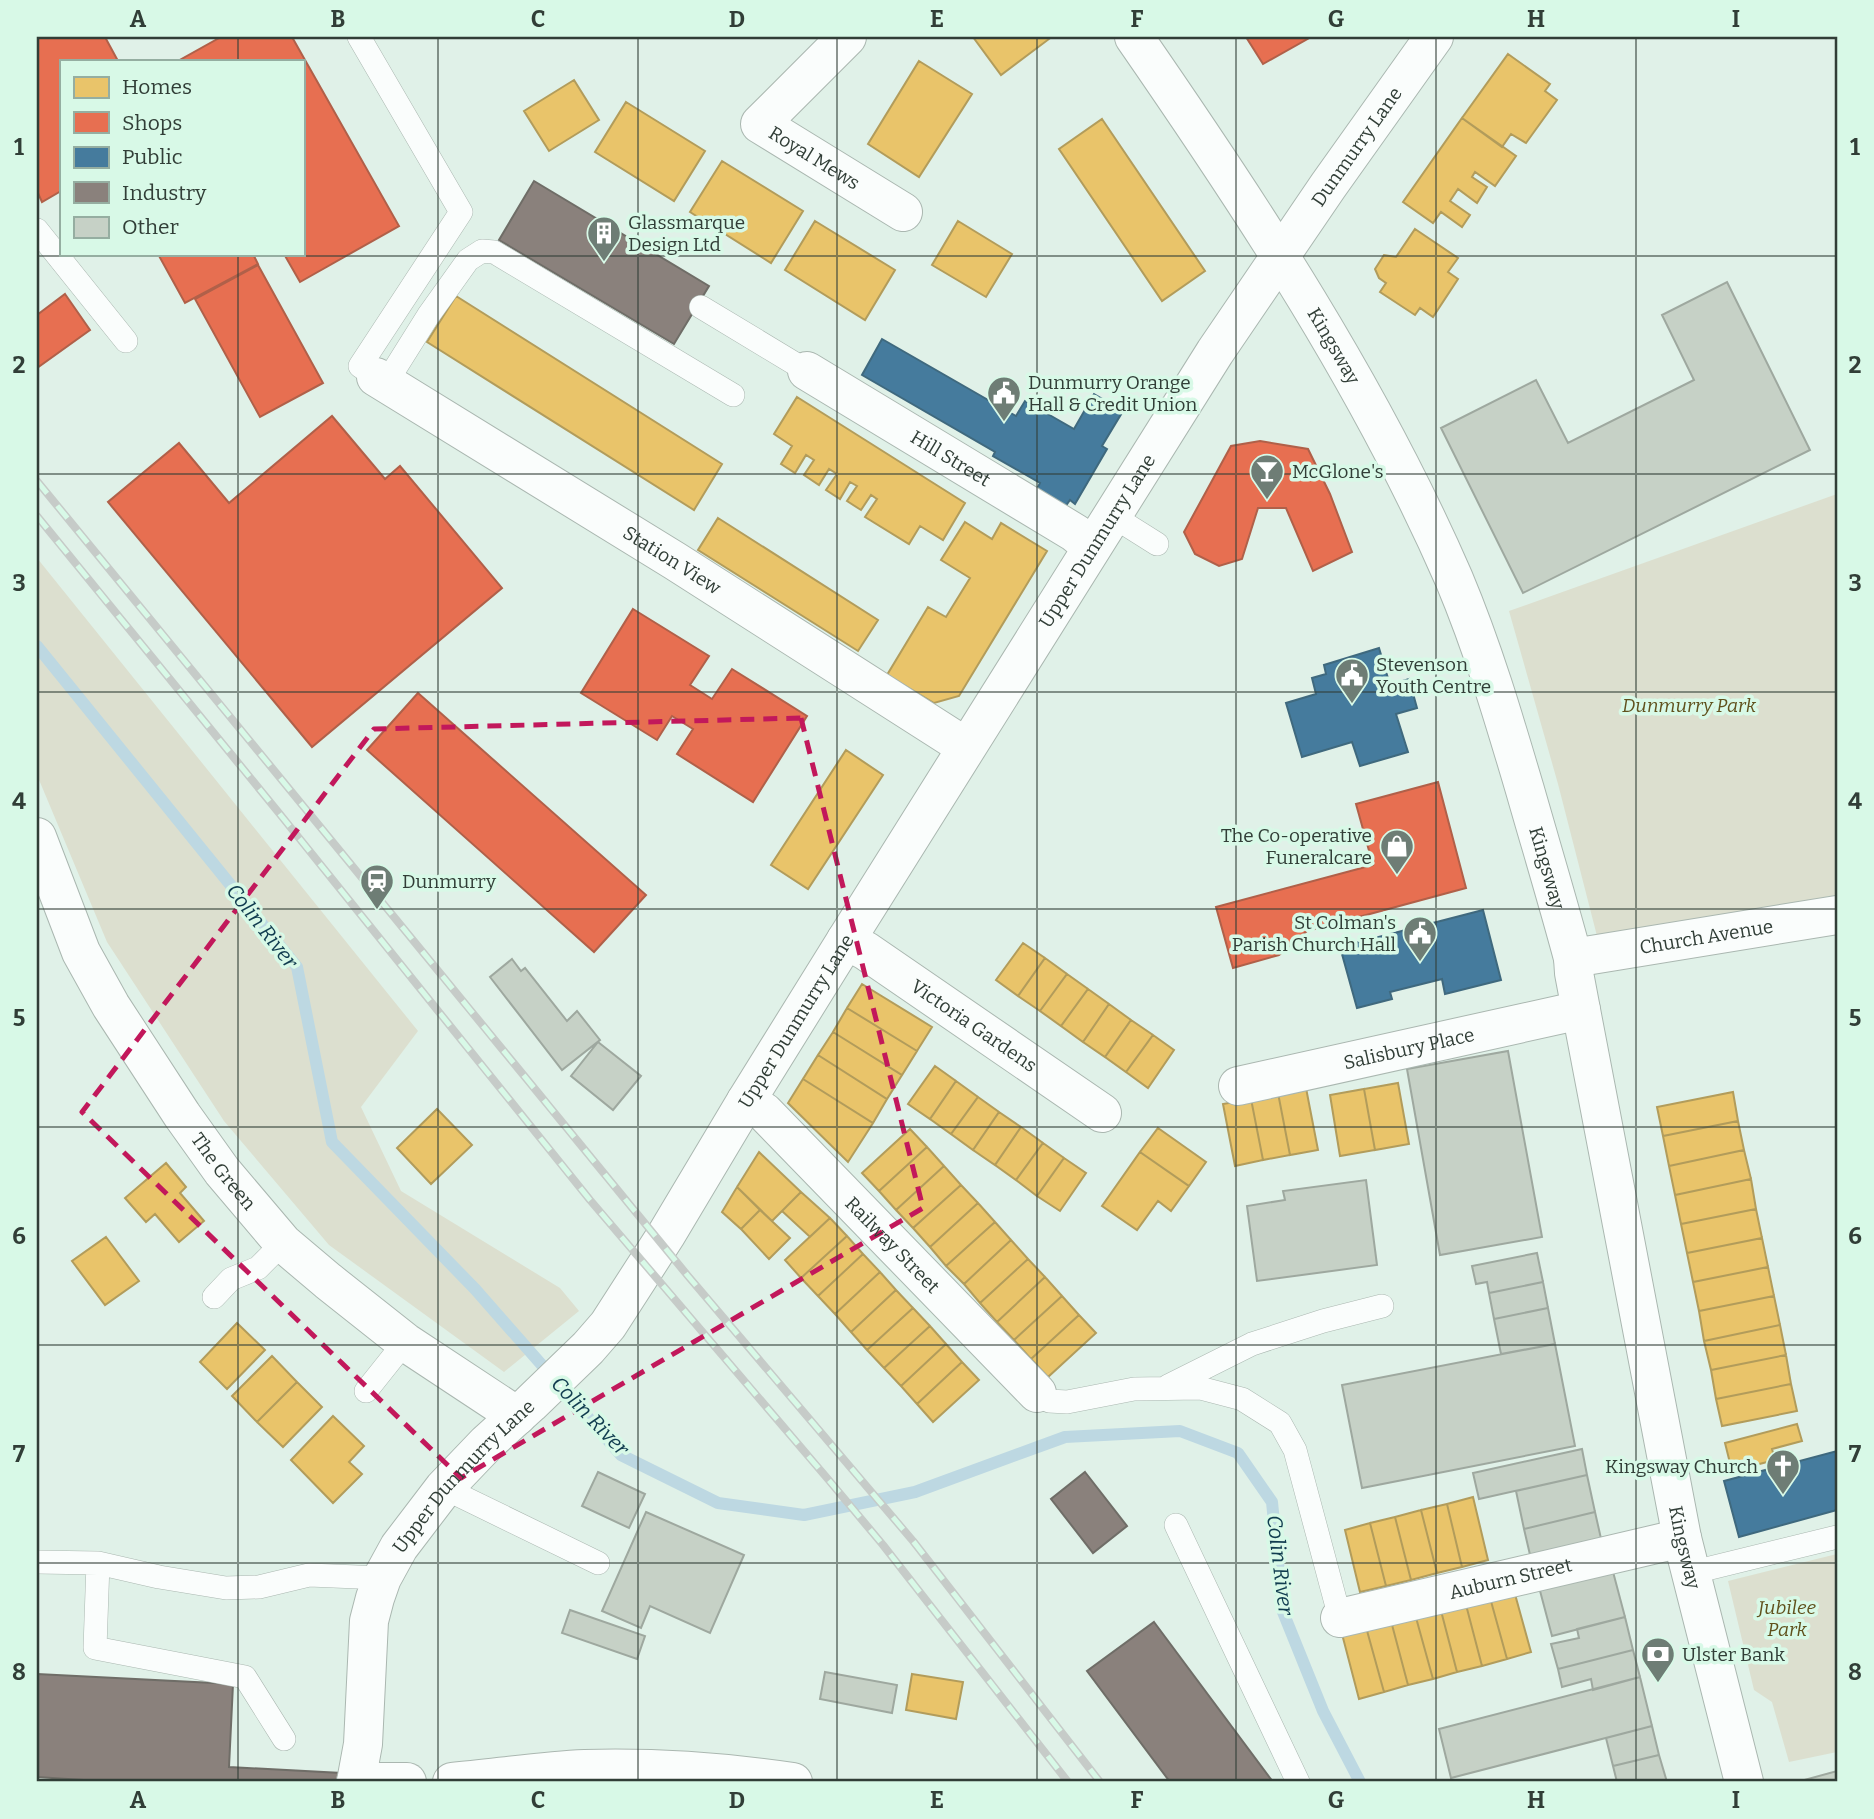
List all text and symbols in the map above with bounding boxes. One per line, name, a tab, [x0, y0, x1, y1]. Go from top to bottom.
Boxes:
text: A	[130, 5, 147, 33]
text: B	[331, 5, 345, 33]
text: C	[531, 5, 545, 33]
text: D	[729, 5, 745, 33]
text: E	[930, 5, 944, 33]
text: F	[1131, 5, 1144, 33]
text: G	[1328, 5, 1345, 33]
text: H	[1527, 5, 1545, 33]
text: I	[1732, 5, 1740, 33]
legend	[60, 60, 304, 256]
text: Homes	[122, 74, 192, 100]
street label: Dunmurry Lane	[1307, 83, 1407, 211]
text: Shops	[122, 110, 182, 136]
street label: Royal Mews	[765, 121, 864, 195]
text: 1	[14, 133, 24, 161]
text: 1	[1850, 133, 1860, 161]
text: Public	[122, 144, 183, 170]
text: Industry	[122, 180, 207, 206]
place label: Glassmarque Design Ltd	[628, 211, 745, 256]
text: Other	[122, 214, 179, 240]
building icon: Glassmarque Design Ltd	[585, 214, 623, 263]
street label: Kingsway	[1302, 304, 1365, 389]
text: 2	[13, 351, 26, 379]
text: 2	[1849, 351, 1862, 379]
place label: Dunmurry Orange Hall & Credit Union	[1028, 371, 1197, 416]
public building icon: Dunmurry Orange Hall & Credit Union	[985, 374, 1023, 423]
street label: Hill Street	[906, 425, 995, 491]
street label: Upper Dunmurry Lane	[1034, 450, 1160, 632]
bar icon: McGlone's	[1248, 452, 1286, 501]
place label: McGlone's	[1292, 460, 1384, 483]
street label: Station View	[619, 521, 726, 600]
text: 3	[12, 569, 26, 597]
text: 3	[1848, 569, 1862, 597]
place label: Stevenson Youth Centre	[1376, 653, 1491, 698]
public building icon: Stevenson Youth Centre	[1333, 656, 1371, 705]
park label: Dunmurry Park	[1622, 694, 1757, 717]
text: 4	[12, 787, 26, 815]
text: 4	[1848, 787, 1862, 815]
place label: The Co-operative Funeralcare	[1221, 824, 1372, 869]
street label: Kingsway	[1524, 824, 1570, 913]
shop icon: The Co-operative Funeralcare	[1378, 827, 1416, 876]
station icon: Dunmurry	[358, 862, 396, 911]
place label: Dunmurry	[402, 870, 497, 893]
water label: Colin River	[221, 878, 304, 975]
place label: St Colman's Parish Church Hall	[1232, 911, 1396, 956]
public building icon: St Colman's Parish Church Hall	[1401, 914, 1439, 963]
street label: Church Avenue	[1638, 915, 1775, 959]
street label: Upper Dunmurry Lane	[733, 930, 859, 1112]
street label: Victoria Gardens	[906, 974, 1041, 1077]
text: 5	[13, 1004, 25, 1032]
text: 5	[1849, 1004, 1861, 1032]
street label: Salisbury Place	[1341, 1023, 1477, 1074]
street label: The Green	[186, 1128, 261, 1215]
street label: Railway Street	[840, 1192, 945, 1298]
text: 6	[12, 1222, 26, 1250]
text: 6	[1848, 1222, 1862, 1250]
water label: Colin River	[546, 1371, 635, 1462]
street label: Upper Dunmurry Lane	[388, 1395, 539, 1558]
text: 7	[13, 1440, 26, 1468]
text: 7	[1849, 1440, 1862, 1468]
church icon: Kingsway Church	[1764, 1447, 1802, 1496]
place label: Kingsway Church	[1605, 1455, 1758, 1478]
street label: Kingsway	[1664, 1504, 1706, 1592]
water label: Colin River	[1261, 1514, 1299, 1618]
street label: Auburn Street	[1447, 1553, 1574, 1604]
park label: Jubilee Park	[1756, 1596, 1817, 1641]
bank icon: Ulster Bank	[1639, 1635, 1677, 1684]
place label: Ulster Bank	[1682, 1643, 1785, 1666]
text: 8	[12, 1658, 26, 1686]
text: 8	[1848, 1658, 1862, 1686]
text: A	[130, 1786, 147, 1814]
text: B	[331, 1786, 345, 1814]
text: C	[531, 1786, 545, 1814]
text: D	[729, 1786, 745, 1814]
text: E	[930, 1786, 944, 1814]
text: F	[1131, 1786, 1144, 1814]
text: G	[1328, 1786, 1345, 1814]
text: H	[1527, 1786, 1545, 1814]
text: I	[1732, 1786, 1740, 1814]

